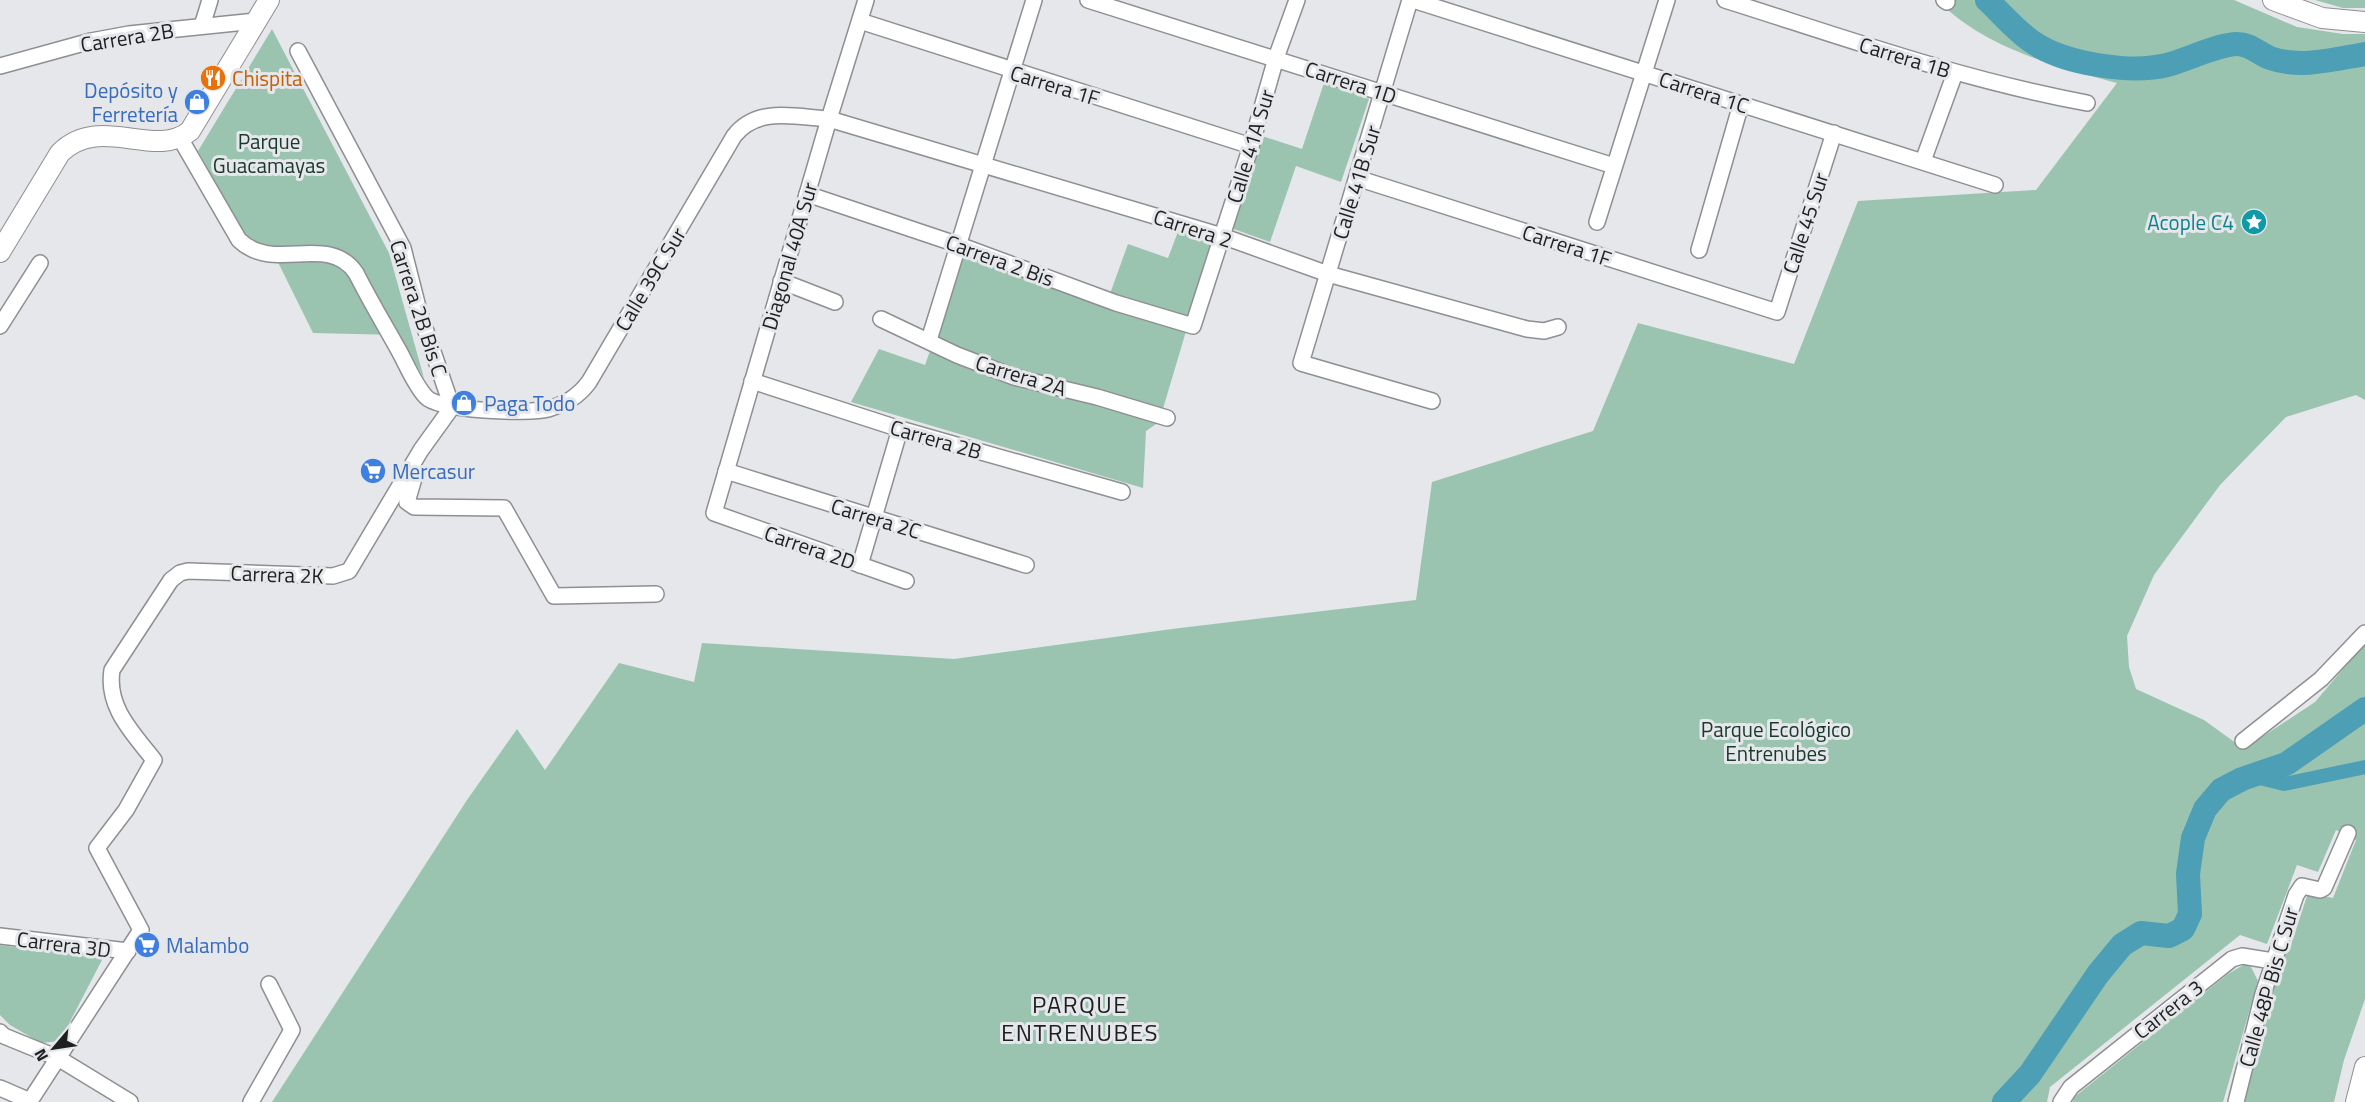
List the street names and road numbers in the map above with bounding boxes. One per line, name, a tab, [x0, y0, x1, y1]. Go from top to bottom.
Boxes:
street label: Carrera 2B	[78, 14, 176, 60]
street label: Carrera 1B	[1855, 28, 1955, 86]
street label: Carrera 1D	[1301, 52, 1401, 112]
street label: Carrera 1F	[1006, 56, 1104, 114]
street label: Carrera 1C	[1655, 62, 1753, 122]
street label: Calle 41A Sur	[1218, 85, 1282, 207]
street label: Calle 41B Sur	[1323, 121, 1389, 243]
street label: Calle 45 Sur	[1774, 168, 1836, 278]
street label: Diagonal 40A Sur	[753, 178, 825, 334]
street label: Carrera 2	[1150, 200, 1236, 256]
street label: Carrera 1F	[1518, 216, 1616, 274]
street label: Calle 39C Sur	[606, 221, 694, 337]
street label: Carrera 2 Bis	[941, 226, 1059, 294]
street label: Carrera 2B Bis C	[382, 236, 456, 380]
street label: Carrera 2A	[972, 346, 1071, 404]
street label: Carrera 2B	[886, 411, 986, 467]
street label: Carrera 2C	[827, 489, 925, 547]
street label: Carrera 2D	[760, 516, 860, 578]
street label: Carrera 2K	[230, 556, 324, 592]
street label: Calle 48P Bis C Sur	[2230, 903, 2306, 1071]
street label: Carrera 3D	[15, 922, 113, 966]
street label: Carrera 3	[2126, 971, 2210, 1047]

